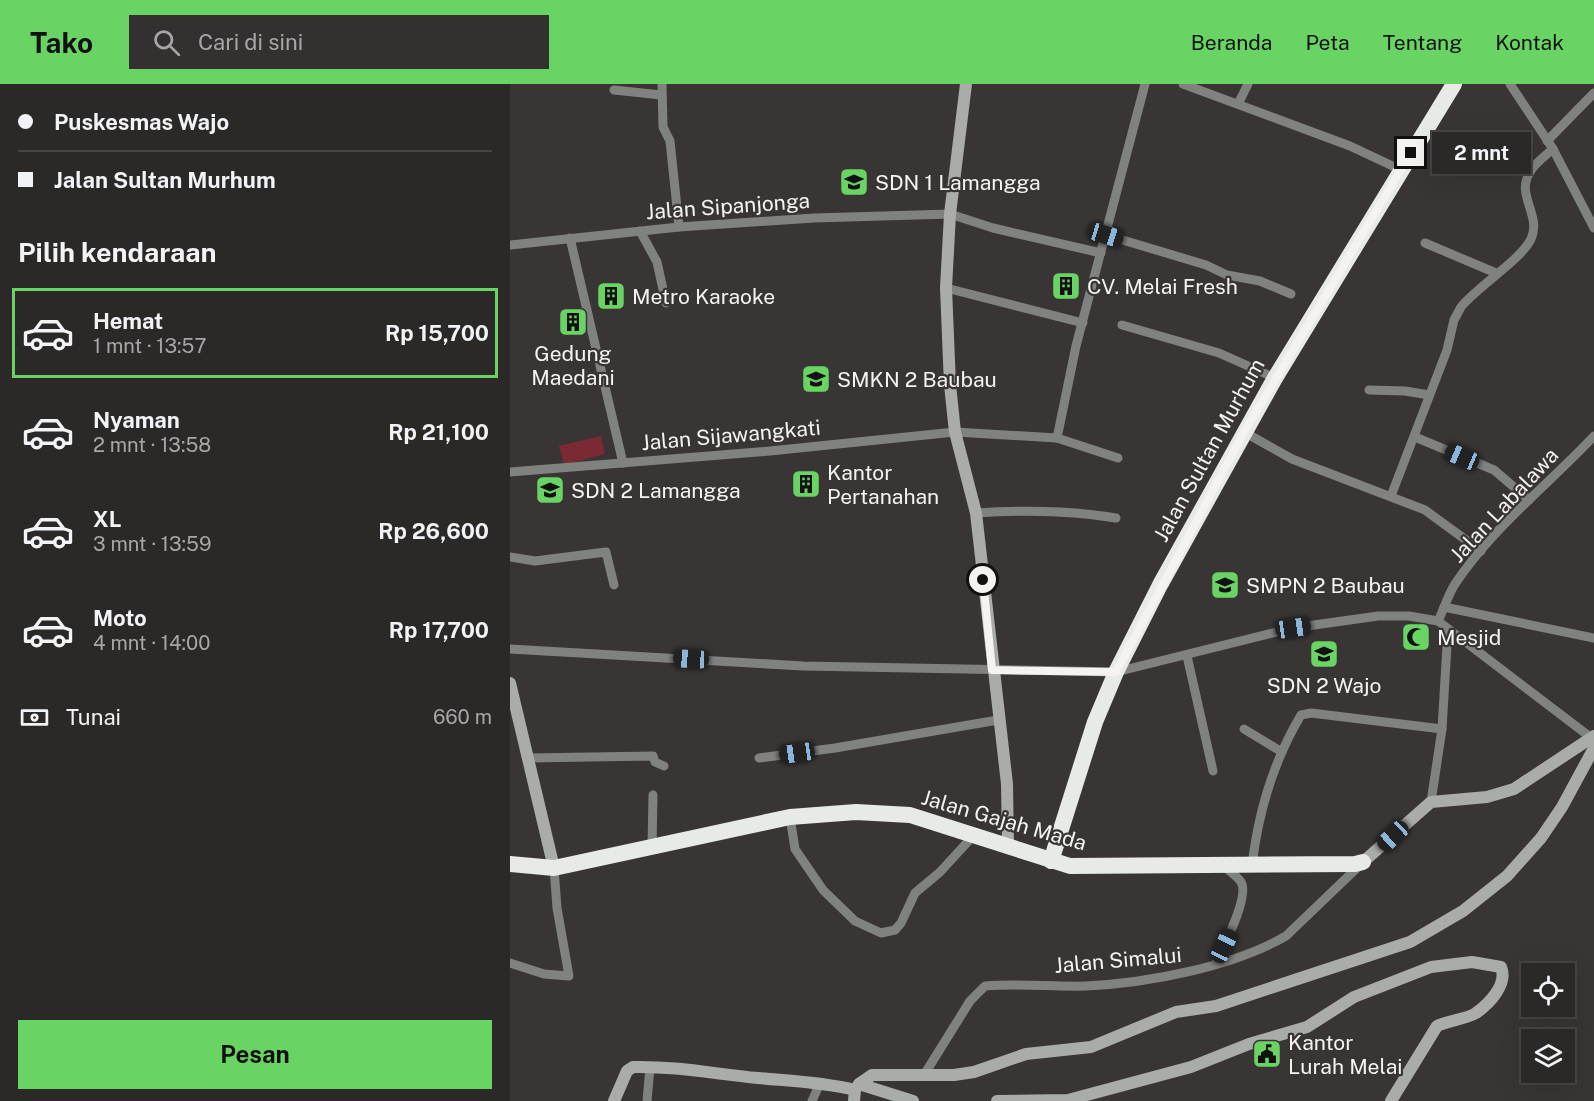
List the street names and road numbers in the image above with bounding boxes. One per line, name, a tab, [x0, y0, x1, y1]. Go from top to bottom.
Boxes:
street label: Jalan Sipanjonga	[645, 188, 811, 224]
street label: Jalan Sultan Murhum	[1148, 354, 1270, 546]
street label: Jalan Sijawangkati	[640, 415, 822, 455]
street label: Jalan Labalawa	[1445, 443, 1563, 567]
street label: Jalan Gajah Mada	[919, 784, 1089, 856]
street label: Jalan Simalui	[1053, 942, 1183, 978]

